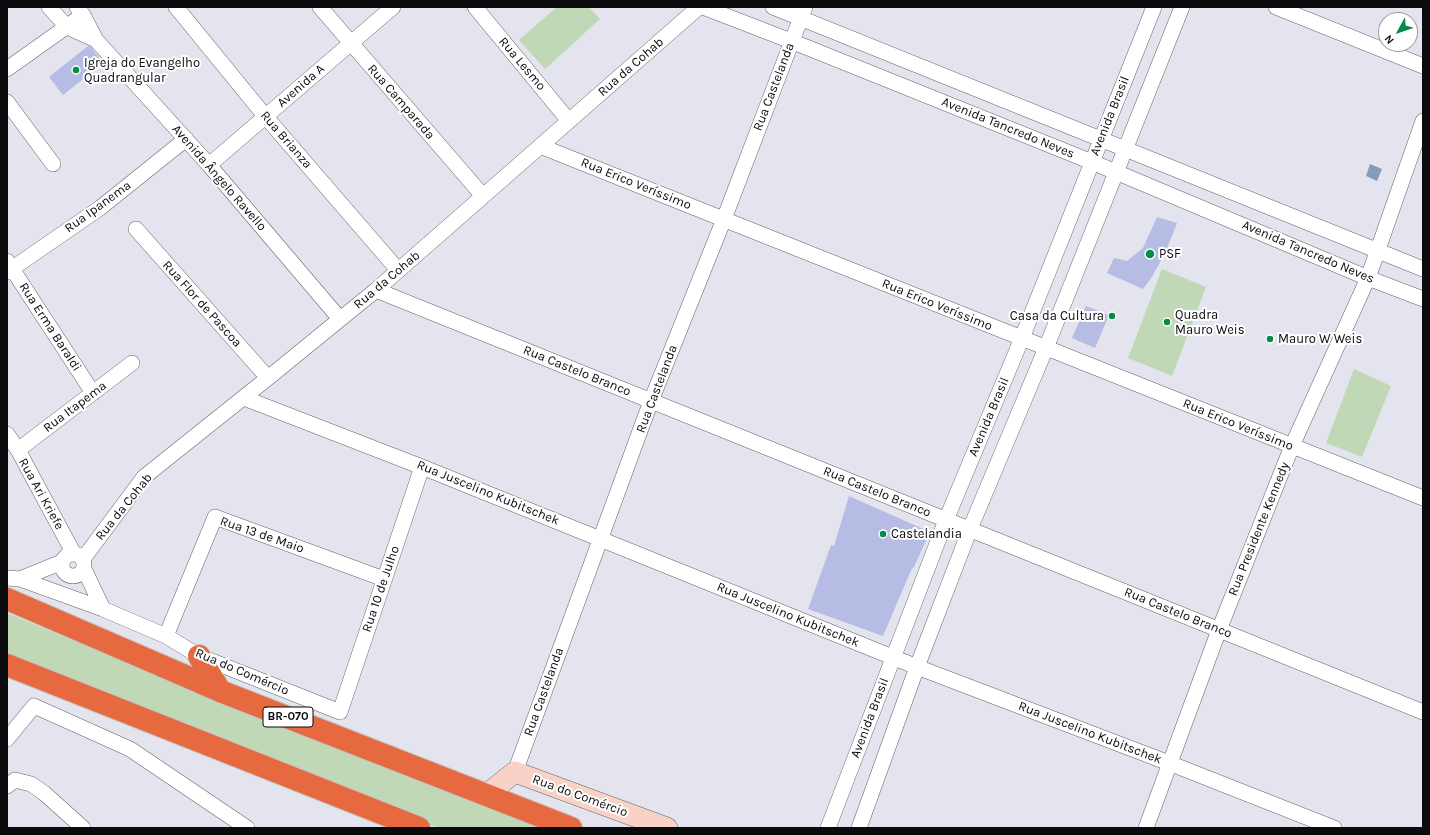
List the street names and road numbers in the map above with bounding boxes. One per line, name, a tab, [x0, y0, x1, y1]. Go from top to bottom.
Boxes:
street label: Rua Lesmo	[495, 34, 549, 94]
street label: Rua da Cohab	[595, 34, 667, 100]
street label: Rua Castelanda	[750, 41, 798, 133]
street label: Avenida A	[274, 61, 328, 111]
street label: Rua Camparada	[364, 61, 438, 143]
street label: Avenida Brasil	[1087, 74, 1133, 158]
street label: Avenida Tancredo Neves	[939, 94, 1077, 162]
street label: Rua Brianza	[257, 108, 315, 172]
street label: Avenida Ângelo Ravello	[169, 122, 269, 234]
street label: Rua Erico Veríssimo	[578, 155, 694, 213]
street label: Rua Ipanema	[62, 178, 134, 236]
street label: Avenida Tancredo Neves	[1240, 217, 1376, 287]
street label: Rua da Cohab	[351, 248, 423, 312]
street label: Rua Flor de Pascoa	[159, 258, 245, 350]
street label: Rua Erico Veríssimo	[879, 276, 995, 334]
street label: Rua Erma Baraldi	[15, 280, 85, 374]
street label: Rua Castelo Branco	[521, 342, 633, 400]
street label: Rua Castelanda	[633, 343, 681, 435]
street label: Avenida Brasil	[965, 375, 1013, 459]
street label: Rua Itapema	[40, 378, 110, 436]
street label: Rua Erico Veríssimo	[1180, 396, 1296, 454]
street label: Rua Ari Kriefe	[15, 455, 67, 533]
street label: Rua Juscelino Kubitschek	[414, 457, 562, 529]
street label: Rua Presidente Kennedy	[1225, 460, 1293, 598]
street label: Rua Castelo Branco	[821, 463, 933, 521]
street label: Rua da Cohab	[92, 470, 156, 544]
street label: Rua 13 de Maio	[218, 513, 306, 557]
street label: Rua 10 de Julho	[359, 544, 403, 634]
street label: Rua Juscelino Kubitschek	[714, 579, 862, 651]
street label: Rua Castelo Branco	[1122, 584, 1234, 642]
street label: Rua do Comércio	[193, 645, 291, 699]
street label: Rua Castelanda	[521, 646, 567, 738]
street label: Avenida Brasil	[848, 676, 892, 760]
street label: Rua Juscelino Kubitschek	[1016, 698, 1164, 768]
road number: BR-070	[263, 707, 313, 727]
street label: Rua do Comércio	[530, 772, 630, 820]

